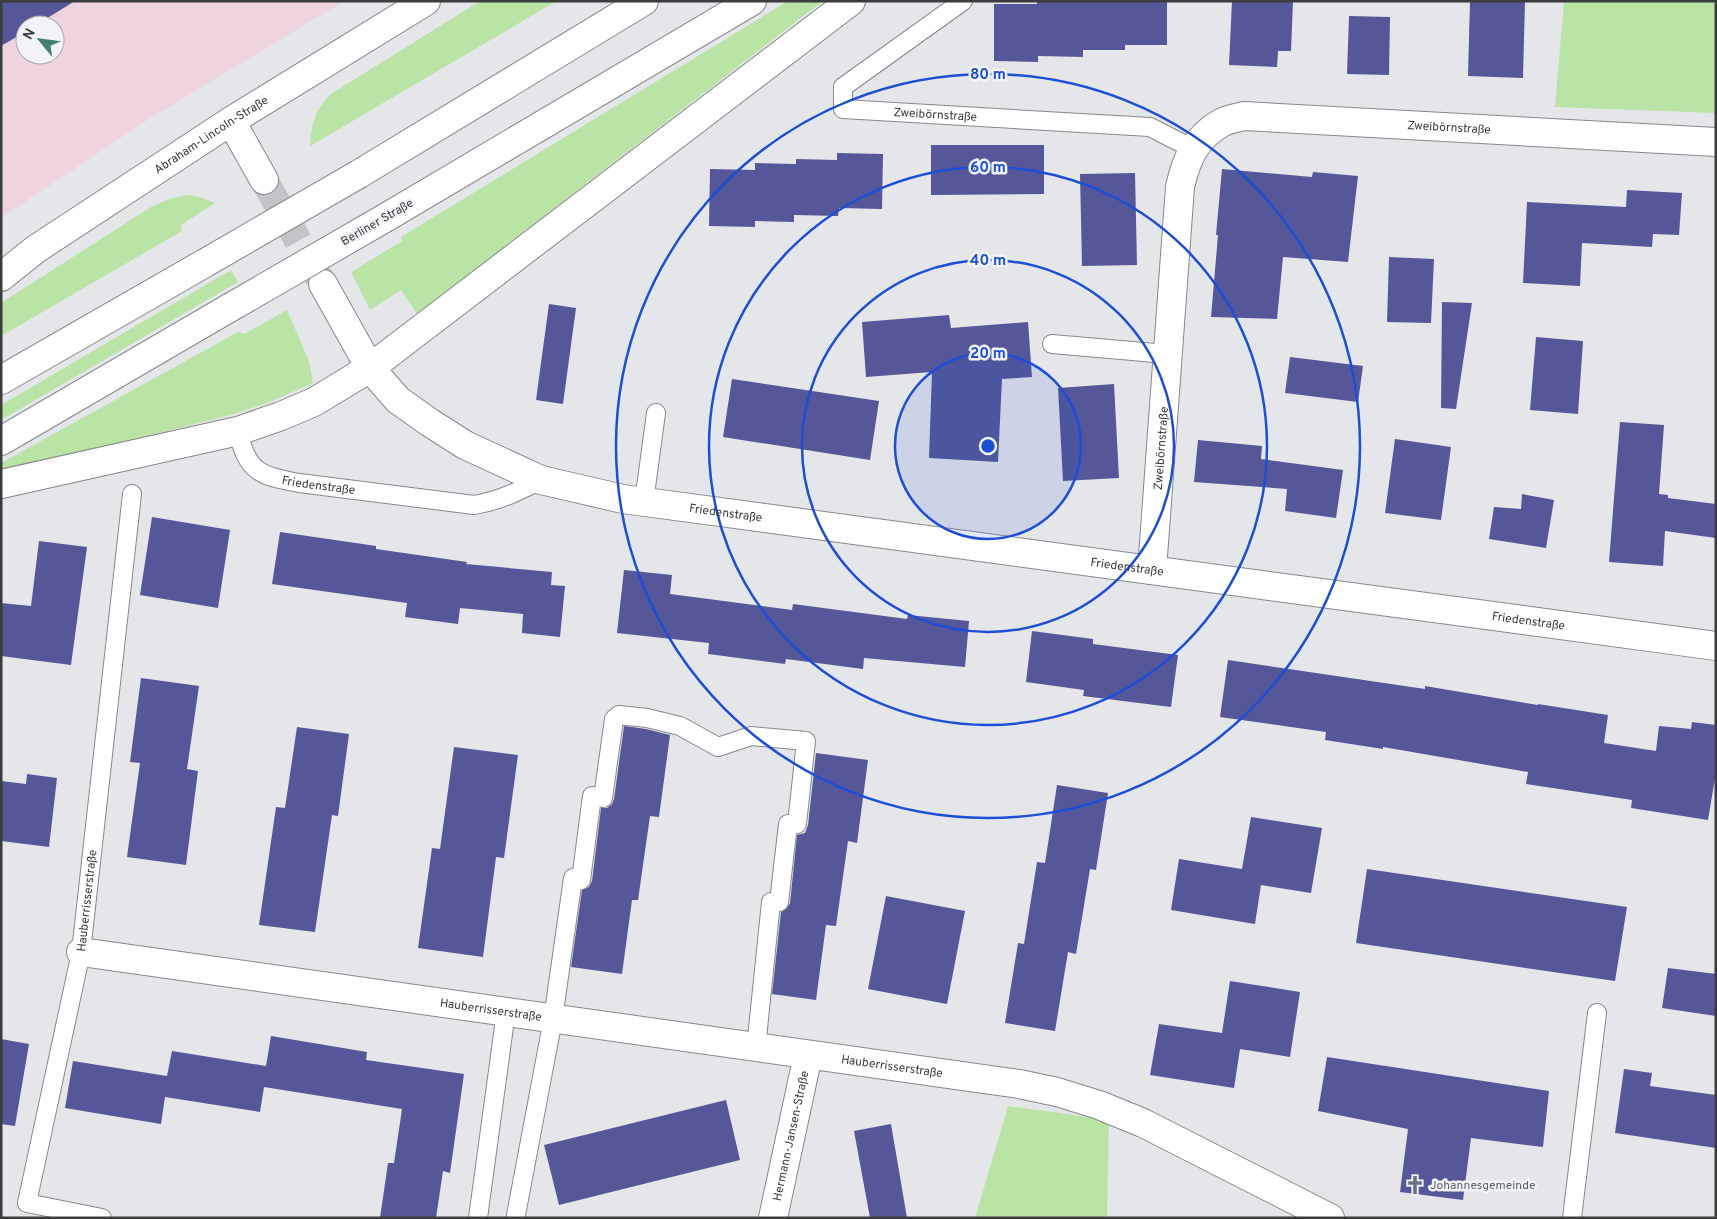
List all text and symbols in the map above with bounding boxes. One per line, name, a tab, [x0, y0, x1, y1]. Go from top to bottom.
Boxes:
north arrow	[15, 15, 65, 65]
text: N	[20, 26, 40, 43]
text: 80 m	[970, 66, 1006, 85]
street label: Abraham-Lincoln-Straße	[152, 93, 272, 178]
street label: Zweibörnstraße	[893, 105, 977, 126]
street label: Zweibörnstraße	[1407, 118, 1491, 139]
text: 60 m	[970, 159, 1006, 178]
street label: Berliner Straße	[338, 196, 417, 250]
text: 40 m	[970, 252, 1006, 271]
text: 20 m	[970, 345, 1006, 364]
street label: Zweibörnstraße	[1151, 406, 1173, 491]
centre of rings	[979, 437, 997, 455]
street label: Friedenstraße	[280, 473, 356, 499]
street label: Friedenstraße	[688, 501, 763, 527]
street label: Friedenstraße	[1089, 555, 1165, 581]
street label: Friedenstraße	[1491, 609, 1566, 635]
street label: Hauberrisserstraße	[74, 849, 101, 953]
street label: Hauberrisserstraße	[439, 996, 543, 1026]
street label: Hauberrisserstraße	[840, 1052, 944, 1082]
street label: Hermann-Jansen-Straße	[770, 1069, 813, 1203]
church icon: Johannesgemeinde	[1404, 1174, 1426, 1196]
place label: Johannesgemeinde	[1430, 1178, 1535, 1194]

